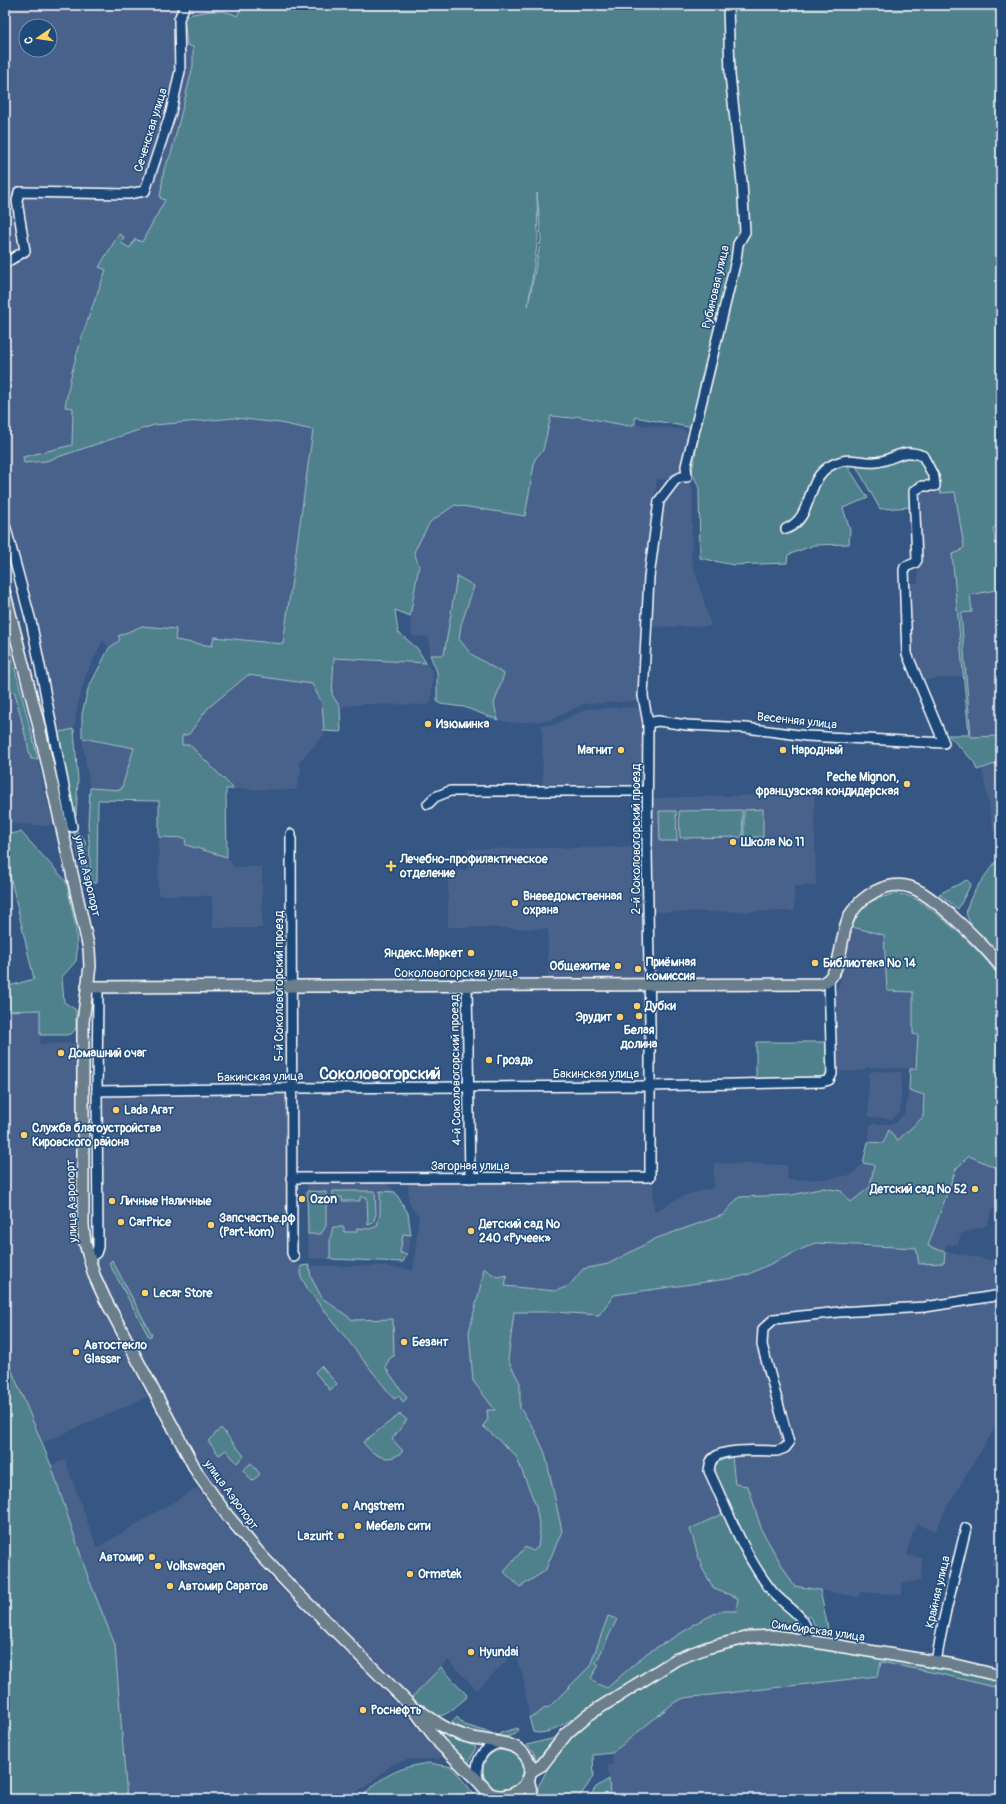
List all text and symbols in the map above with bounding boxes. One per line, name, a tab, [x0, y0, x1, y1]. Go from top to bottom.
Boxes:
north arrow	[18, 18, 58, 58]
text: С	[22, 35, 36, 45]
street label: Сеченская улица	[131, 86, 171, 174]
street label: Рубиновая улица	[699, 243, 733, 330]
street label: Весенняя улица	[756, 709, 838, 733]
place label: Изюминка	[436, 717, 490, 732]
marker: Изюминка	[423, 719, 433, 729]
place label: Магнит	[577, 743, 614, 758]
place label: Народный	[791, 743, 843, 758]
marker: Магнит	[616, 745, 626, 755]
marker: Народный	[778, 745, 788, 755]
street label: 2-й Соколовогорский проезд	[629, 763, 644, 915]
place label: Peche Mignon, французская кондидерская	[755, 770, 899, 799]
marker: Peche Mignon, французская кондидерская	[902, 779, 912, 789]
street label: улица Аэропорт	[70, 833, 104, 918]
place label: Школа № 11	[740, 835, 805, 850]
marker: Школа № 11	[728, 837, 738, 847]
place label: Лечебно-профилактическое отделение	[399, 852, 549, 881]
marker: Лечебно-профилактическое отделение	[385, 860, 397, 872]
place label: Вневедомственная охрана	[522, 889, 622, 918]
marker: Вневедомственная охрана	[510, 898, 520, 908]
street label: 5-й Соколовогорский проезд	[272, 910, 287, 1061]
place label: Яндекс.Маркет	[384, 946, 464, 961]
marker: Яндекс.Маркет	[466, 948, 476, 958]
place label: Приёмная комиссия	[646, 955, 696, 984]
place label: Библиотека № 14	[823, 956, 916, 971]
marker: Библиотека № 14	[810, 958, 820, 968]
place label: Общежитие	[550, 959, 611, 974]
marker: Общежитие	[613, 961, 623, 971]
marker: Приёмная комиссия	[633, 964, 643, 974]
street label: Соколовогорская улица	[394, 966, 518, 981]
street label: 4-й Соколовогорский проезд	[447, 993, 465, 1146]
place label: Дубки	[644, 999, 676, 1014]
marker: Дубки	[632, 1001, 642, 1011]
place label: Эрудит	[575, 1010, 613, 1025]
marker: Белая долина	[634, 1011, 644, 1021]
marker: Эрудит	[615, 1012, 625, 1022]
place label: Белая долина	[620, 1023, 658, 1052]
place label: Домашний очаг	[68, 1046, 147, 1061]
marker: Домашний очаг	[56, 1048, 66, 1058]
place label: Гроздь	[497, 1053, 534, 1068]
marker: Гроздь	[484, 1055, 494, 1065]
district label: Соколовогорский	[319, 1064, 441, 1084]
street label: Бакинская улица	[553, 1067, 640, 1082]
street label: Бакинская улица	[217, 1069, 304, 1085]
place label: Lada Агат	[124, 1103, 175, 1118]
marker: Lada Агат	[111, 1105, 121, 1115]
place label: Служба благоустройства Кировского района	[32, 1121, 162, 1150]
marker: Служба благоустройства Кировского района	[19, 1130, 29, 1140]
street label: улица Аэропорт	[63, 1159, 81, 1244]
street label: Загорная улица	[431, 1159, 510, 1174]
place label: Детский сад № 52	[869, 1182, 967, 1197]
marker: Детский сад № 52	[970, 1184, 980, 1194]
place label: Ozon	[310, 1192, 337, 1207]
place label: Личные Наличные	[119, 1194, 212, 1209]
marker: Ozon	[297, 1194, 307, 1204]
marker: Личные Наличные	[107, 1196, 117, 1206]
place label: Запсчастье.рф (Part-kom)	[219, 1211, 296, 1240]
place label: CarPrice	[129, 1215, 172, 1230]
marker: CarPrice	[116, 1217, 126, 1227]
place label: Детский сад № 240 «Ручеек»	[478, 1217, 561, 1246]
marker: Запсчастье.рф (Part-kom)	[206, 1220, 216, 1230]
marker: Детский сад № 240 «Ручеек»	[466, 1226, 476, 1236]
place label: Lecar Store	[153, 1286, 214, 1301]
marker: Lecar Store	[140, 1288, 150, 1298]
place label: Безант	[412, 1335, 449, 1350]
marker: Безант	[399, 1337, 409, 1347]
place label: Автостекло Glassar	[84, 1338, 147, 1367]
marker: Автостекло Glassar	[71, 1347, 81, 1357]
street label: улица Аэропорт	[200, 1456, 261, 1533]
place label: Angstrem	[353, 1499, 405, 1514]
marker: Angstrem	[340, 1501, 350, 1511]
place label: Мебель сити	[366, 1519, 431, 1534]
marker: Мебель сити	[353, 1521, 363, 1531]
place label: Lazurit	[297, 1529, 334, 1544]
marker: Lazurit	[336, 1531, 346, 1541]
place label: Автомир	[99, 1550, 144, 1565]
marker: Автомир	[147, 1552, 157, 1562]
street label: Крайняя улица	[922, 1554, 954, 1630]
place label: Volkswagen	[166, 1559, 225, 1574]
marker: Volkswagen	[153, 1561, 163, 1571]
place label: Ormatek	[418, 1567, 463, 1582]
marker: Ormatek	[405, 1569, 415, 1579]
place label: Автомир Саратов	[178, 1579, 268, 1594]
marker: Автомир Саратов	[165, 1581, 175, 1591]
street label: Симбирская улица	[770, 1617, 866, 1645]
place label: Hyundai	[479, 1645, 518, 1660]
marker: Hyundai	[466, 1647, 476, 1657]
place label: Роснефть	[371, 1703, 422, 1718]
marker: Роснефть	[358, 1705, 368, 1715]

